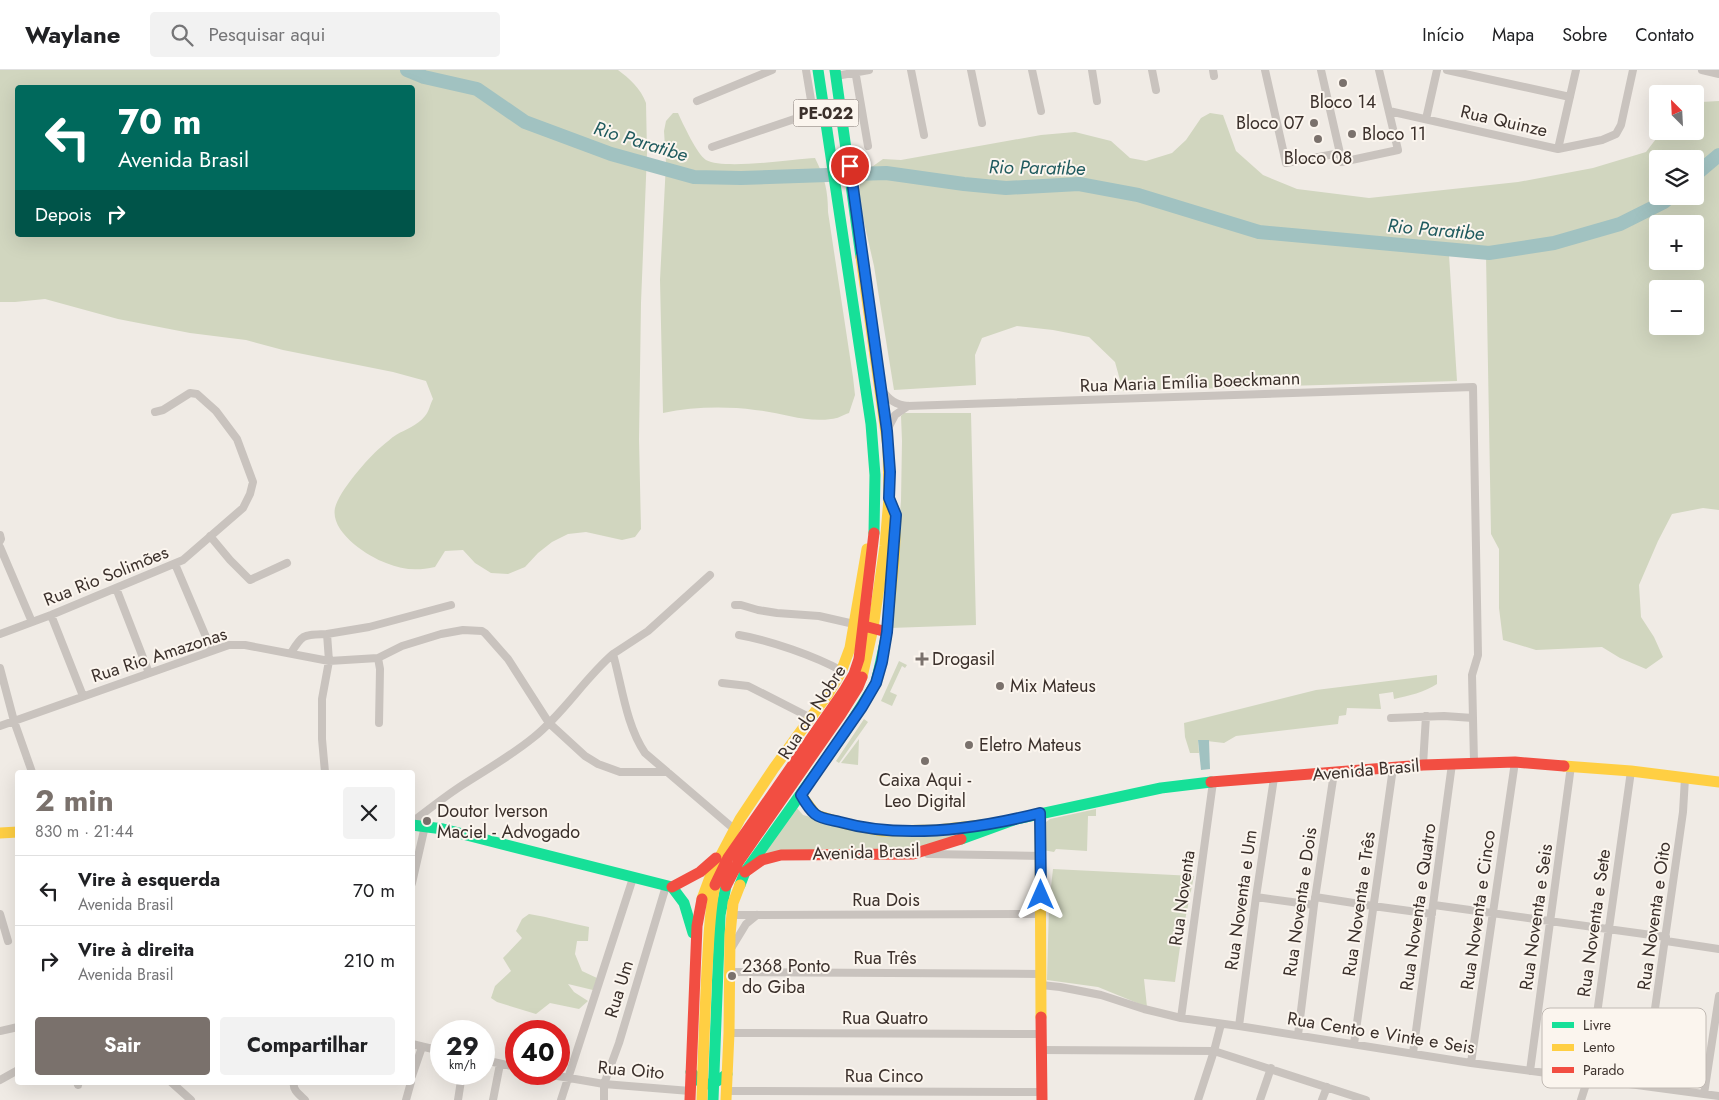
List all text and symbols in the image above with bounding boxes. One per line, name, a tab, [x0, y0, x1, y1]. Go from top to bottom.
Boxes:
search box	[150, 12, 500, 57]
text: Waylane	[25, 17, 120, 52]
icon: search	[168, 21, 196, 49]
text: Pesquisar aqui	[208, 21, 325, 48]
text: Início	[1422, 22, 1464, 48]
text: Mapa	[1492, 22, 1534, 48]
text: Sobre	[1562, 22, 1607, 48]
text: Contato	[1635, 22, 1694, 48]
marker: Bloco 14	[1337, 77, 1349, 89]
north arrow	[1649, 85, 1704, 140]
map controls	[1649, 85, 1704, 335]
place label: Bloco 14	[1310, 89, 1376, 115]
text: 70 m	[118, 97, 201, 147]
street label: Rua Quinze	[1458, 98, 1550, 144]
road number: PE-022	[794, 99, 858, 126]
icon: left	[35, 105, 100, 170]
place label: Bloco 07	[1236, 110, 1305, 136]
water label: Rio Paratibe	[591, 114, 692, 169]
marker: Bloco 07	[1308, 117, 1320, 129]
place label: Bloco 11	[1362, 121, 1426, 147]
marker: Bloco 11	[1346, 128, 1358, 140]
marker: Bloco 08	[1312, 133, 1324, 145]
text: Avenida Brasil	[118, 143, 249, 175]
pin	[829, 145, 871, 187]
place label: Bloco 08	[1284, 145, 1352, 171]
button: layers	[1649, 150, 1704, 205]
icon: arrive	[836, 152, 864, 180]
water label: Rio Paratibe	[988, 153, 1086, 182]
icon: right	[102, 200, 130, 228]
text: Depois	[35, 201, 92, 228]
water label: Rio Paratibe	[1386, 212, 1486, 247]
button: +	[1649, 215, 1704, 270]
button: −	[1649, 280, 1704, 335]
street label: Rua Maria Emília Boeckmann	[1079, 365, 1301, 399]
street label: Rua Rio Solimões	[40, 539, 172, 613]
street label: Rua Rio Amazonas	[88, 621, 230, 689]
place label: Drogasil	[932, 646, 995, 672]
marker: Drogasil	[916, 653, 928, 665]
street label: Rua do Nobre	[772, 660, 852, 764]
place label: Mix Mateus	[1010, 673, 1096, 699]
marker: Mix Mateus	[994, 680, 1006, 692]
place label: Eletro Mateus	[979, 732, 1081, 758]
marker: Eletro Mateus	[963, 739, 975, 751]
street label: Avenida Brasil	[1311, 752, 1421, 788]
marker: Caixa Aqui - Leo Digital	[919, 755, 931, 767]
place label: Caixa Aqui - Leo Digital	[879, 767, 972, 814]
text: 2 min	[35, 779, 114, 822]
button: close	[343, 787, 395, 839]
place label: Doutor Iverson Maciel - Advogado	[437, 798, 580, 845]
marker: Doutor Iverson Maciel - Advogado	[421, 815, 433, 827]
text: 830 m · 21:44	[35, 820, 134, 843]
street label: Rua Noventa e Quatro	[1393, 821, 1443, 992]
street label: Rua Noventa e Dois	[1277, 826, 1323, 978]
street label: Rua Noventa e Um	[1218, 828, 1264, 972]
street label: Rua Noventa e Cinco	[1454, 828, 1502, 992]
street label: Rua Noventa e Três	[1336, 830, 1382, 978]
street label: Avenida Brasil	[812, 837, 920, 867]
street label: Rua Noventa e Oito	[1631, 840, 1677, 992]
street label: Rua Noventa e Seis	[1513, 842, 1559, 992]
street label: Rua Noventa e Sete	[1571, 847, 1617, 999]
street label: Rua Noventa	[1162, 848, 1202, 948]
text: Vire à esquerda	[78, 866, 220, 893]
position arrow	[1014, 868, 1066, 920]
icon: left	[35, 877, 63, 905]
text: 70 m	[353, 877, 395, 904]
street label: Rua Dois	[852, 887, 920, 913]
text: Avenida Brasil	[78, 893, 173, 916]
text: Vire à direita	[78, 936, 194, 963]
street label: Rua Três	[854, 945, 916, 971]
icon: right	[35, 947, 63, 975]
text: 210 m	[344, 947, 395, 974]
place label: 2368 Ponto do Giba	[742, 953, 831, 1000]
street label: Rua Um	[598, 957, 640, 1021]
text: Avenida Brasil	[78, 963, 173, 986]
marker: 2368 Ponto do Giba	[726, 970, 738, 982]
street label: Rua Quatro	[842, 1005, 928, 1031]
street label: Rua Cento e Vinte e Seis	[1285, 1005, 1477, 1061]
legend	[1542, 1008, 1706, 1088]
text: Livre	[1583, 1015, 1611, 1035]
button: Sair	[35, 1017, 210, 1075]
button: Compartilhar	[220, 1017, 395, 1075]
speed limit sign: 40	[505, 1020, 570, 1085]
text: 29	[446, 1028, 479, 1064]
text: Lento	[1583, 1037, 1615, 1057]
street label: Rua Oito	[597, 1054, 665, 1086]
text: km/h	[449, 1056, 476, 1074]
text: Parado	[1583, 1060, 1625, 1080]
street label: Rua Cinco	[845, 1063, 923, 1089]

